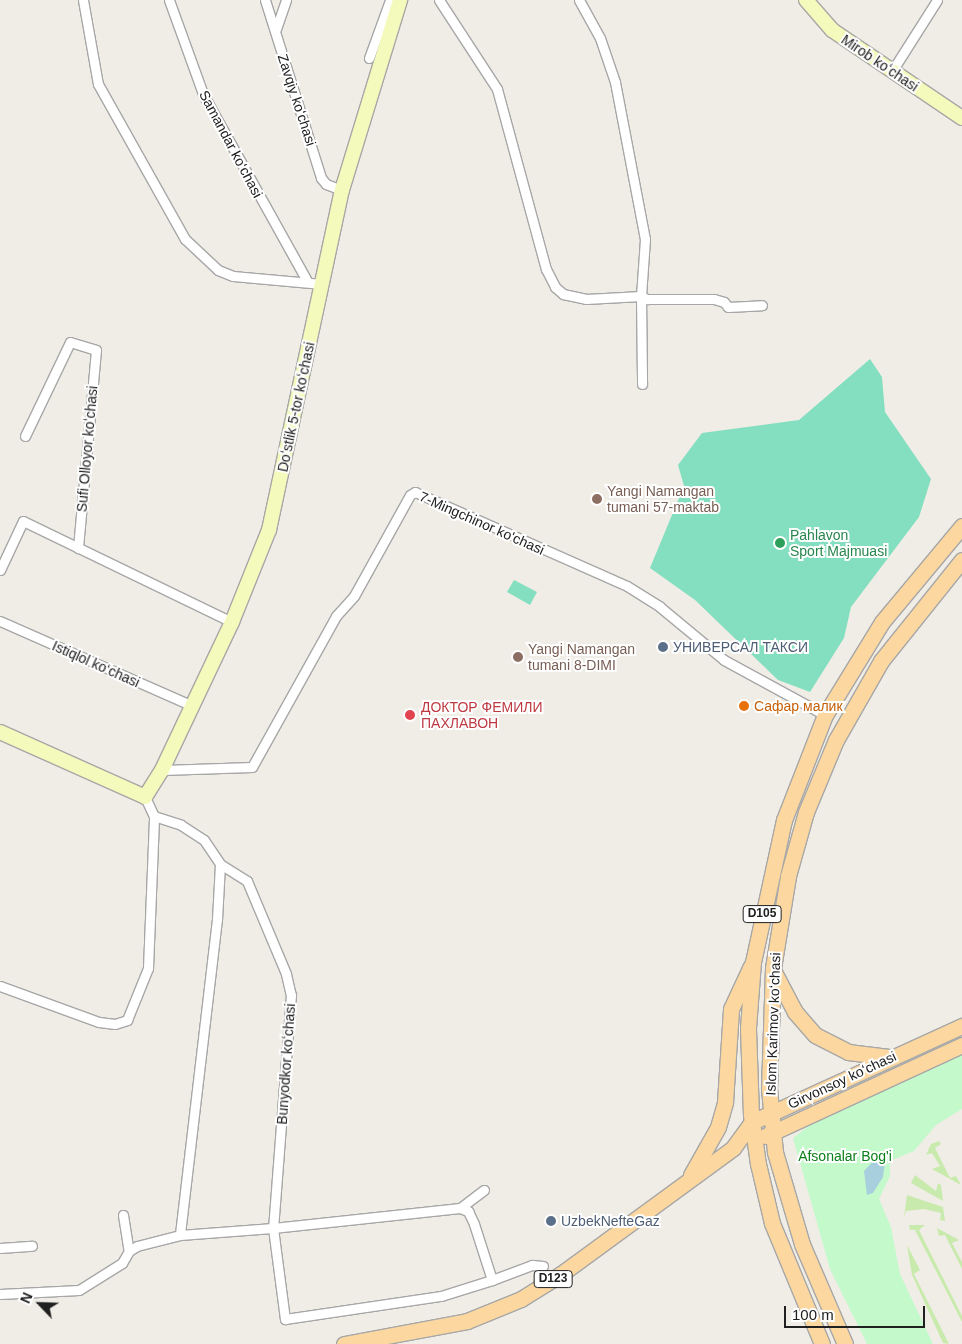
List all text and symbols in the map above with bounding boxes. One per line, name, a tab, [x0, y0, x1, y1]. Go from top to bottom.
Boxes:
street label: Mirob koʻchasi	[838, 31, 922, 95]
street label: Zavqiy koʻchasi	[274, 52, 320, 148]
street label: Samandar ko‘chasi	[196, 87, 266, 201]
street label: Doʻstlik 5-tor koʻchasi	[274, 341, 318, 473]
street label: Sufi Olloyor koʻchasi	[73, 385, 101, 513]
place label: Yangi Namangan tumani 57-maktab	[607, 483, 719, 516]
street label: 7-Mingchinor ko'chasi	[417, 488, 547, 558]
marker: Yangi Namangan tumani 57-maktab	[591, 493, 603, 505]
place label: Pahlavon Sport Majmuasi	[790, 527, 887, 560]
marker: Pahlavon Sport Majmuasi	[774, 537, 786, 549]
street label: Istiqlol ko‘chasi	[50, 637, 142, 691]
place label: УНИВЕРСАЛ ТАКСИ	[673, 639, 808, 655]
place label: Yangi Namangan tumani 8-DIMI	[528, 641, 635, 674]
marker: УНИВЕРСАЛ ТАКСИ	[657, 641, 669, 653]
marker: Yangi Namangan tumani 8-DIMI	[512, 651, 524, 663]
place label: Сафар малик	[754, 698, 843, 714]
place label: ДОКТОР ФЕМИЛИ ПАХЛАВОН	[421, 699, 543, 732]
marker: Сафар малик	[738, 700, 750, 712]
marker: ДОКТОР ФЕМИЛИ ПАХЛАВОН	[403, 708, 417, 722]
road number: D105	[742, 904, 782, 924]
street label: Islom Karimov koʻchasi	[762, 952, 784, 1096]
street label: Bunyodkor koʻchasi	[273, 1003, 299, 1125]
street label: Girvonsoy koʻchasi	[785, 1048, 899, 1112]
park label: Afsonalar Bog'i	[798, 1148, 892, 1164]
place label: UzbekNefteGaz	[561, 1213, 660, 1229]
marker: UzbekNefteGaz	[545, 1215, 557, 1227]
road number: D123	[533, 1270, 573, 1288]
north arrow	[15, 1279, 65, 1329]
text: N	[17, 1290, 36, 1306]
scale bar	[787, 1296, 928, 1328]
text: 100 m	[792, 1306, 834, 1323]

